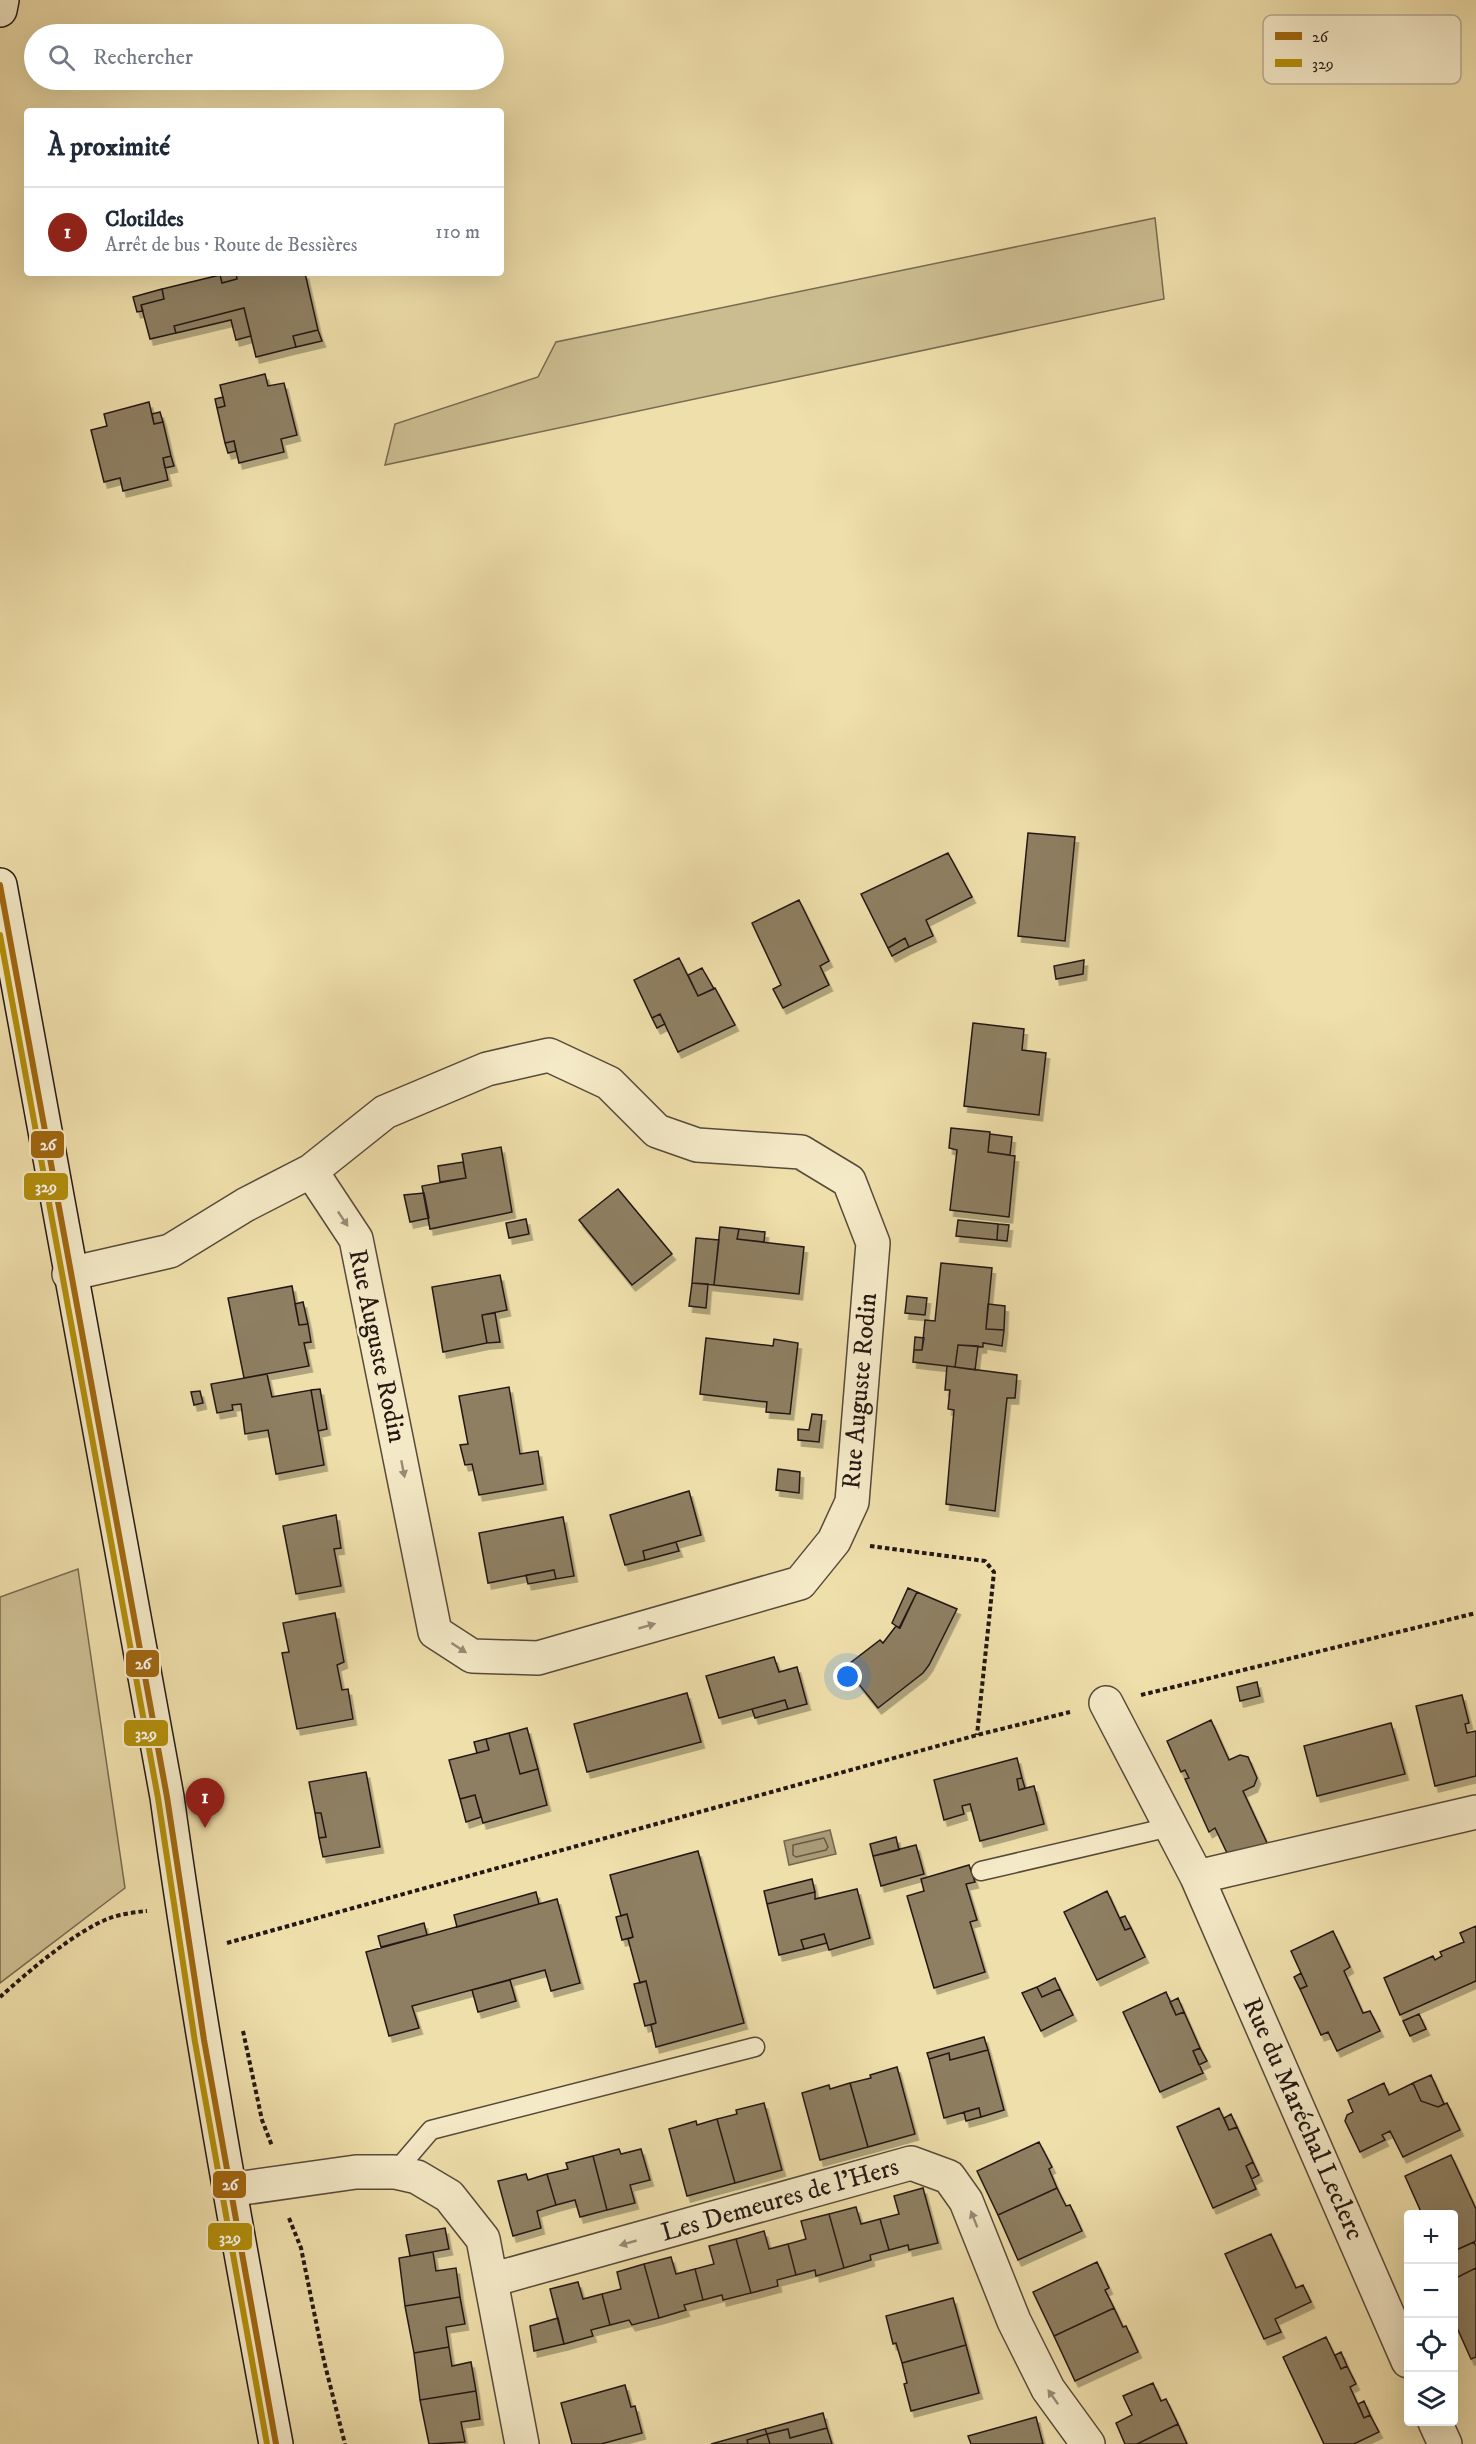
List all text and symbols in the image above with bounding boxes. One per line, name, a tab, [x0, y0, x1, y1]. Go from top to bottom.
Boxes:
legend	[1263, 15, 1461, 84]
search box	[24, 24, 504, 90]
text: 26	[1312, 27, 1329, 47]
icon: search	[45, 41, 78, 74]
text: Rechercher	[93, 44, 193, 71]
text: 329	[1312, 54, 1334, 74]
text: À proximité	[48, 131, 170, 164]
text: Clotildes	[105, 206, 184, 233]
text: 1	[64, 220, 71, 245]
text: 110 m	[435, 220, 480, 245]
text: Arrêt de bus · Route de Bessières	[105, 233, 358, 258]
line badge: 26	[30, 1130, 65, 1159]
text: 26	[40, 1135, 58, 1155]
line badge: 329	[23, 1172, 69, 1201]
text: 329	[35, 1177, 57, 1197]
one-way arrow	[338, 1211, 349, 1228]
street label: Rue Auguste Rodin	[340, 1246, 414, 1446]
street label: Rue Auguste Rodin	[835, 1291, 885, 1491]
one-way arrow	[399, 1459, 408, 1478]
one-way arrow	[638, 1621, 656, 1631]
one-way arrow	[451, 1642, 467, 1653]
line badge: 26	[125, 1649, 160, 1678]
text: 26	[135, 1654, 153, 1674]
your location	[833, 1662, 862, 1691]
line badge: 329	[123, 1719, 169, 1747]
text: 329	[135, 1724, 157, 1744]
pin: 1	[186, 1778, 224, 1828]
street label: Rue du Maréchal Leclerc	[1235, 1993, 1371, 2245]
street label: Les Demeures de l'Hers	[657, 2150, 903, 2250]
line badge: 26	[212, 2170, 247, 2199]
text: 26	[222, 2175, 240, 2195]
one-way arrow	[968, 2210, 978, 2228]
map controls	[1404, 2210, 1458, 2426]
button: +	[1404, 2210, 1458, 2264]
line badge: 329	[207, 2222, 253, 2251]
text: 329	[219, 2228, 241, 2248]
one-way arrow	[619, 2238, 637, 2248]
button: −	[1404, 2264, 1458, 2318]
button: locate	[1404, 2318, 1458, 2372]
button: layers	[1404, 2372, 1458, 2426]
one-way arrow	[1048, 2389, 1060, 2404]

